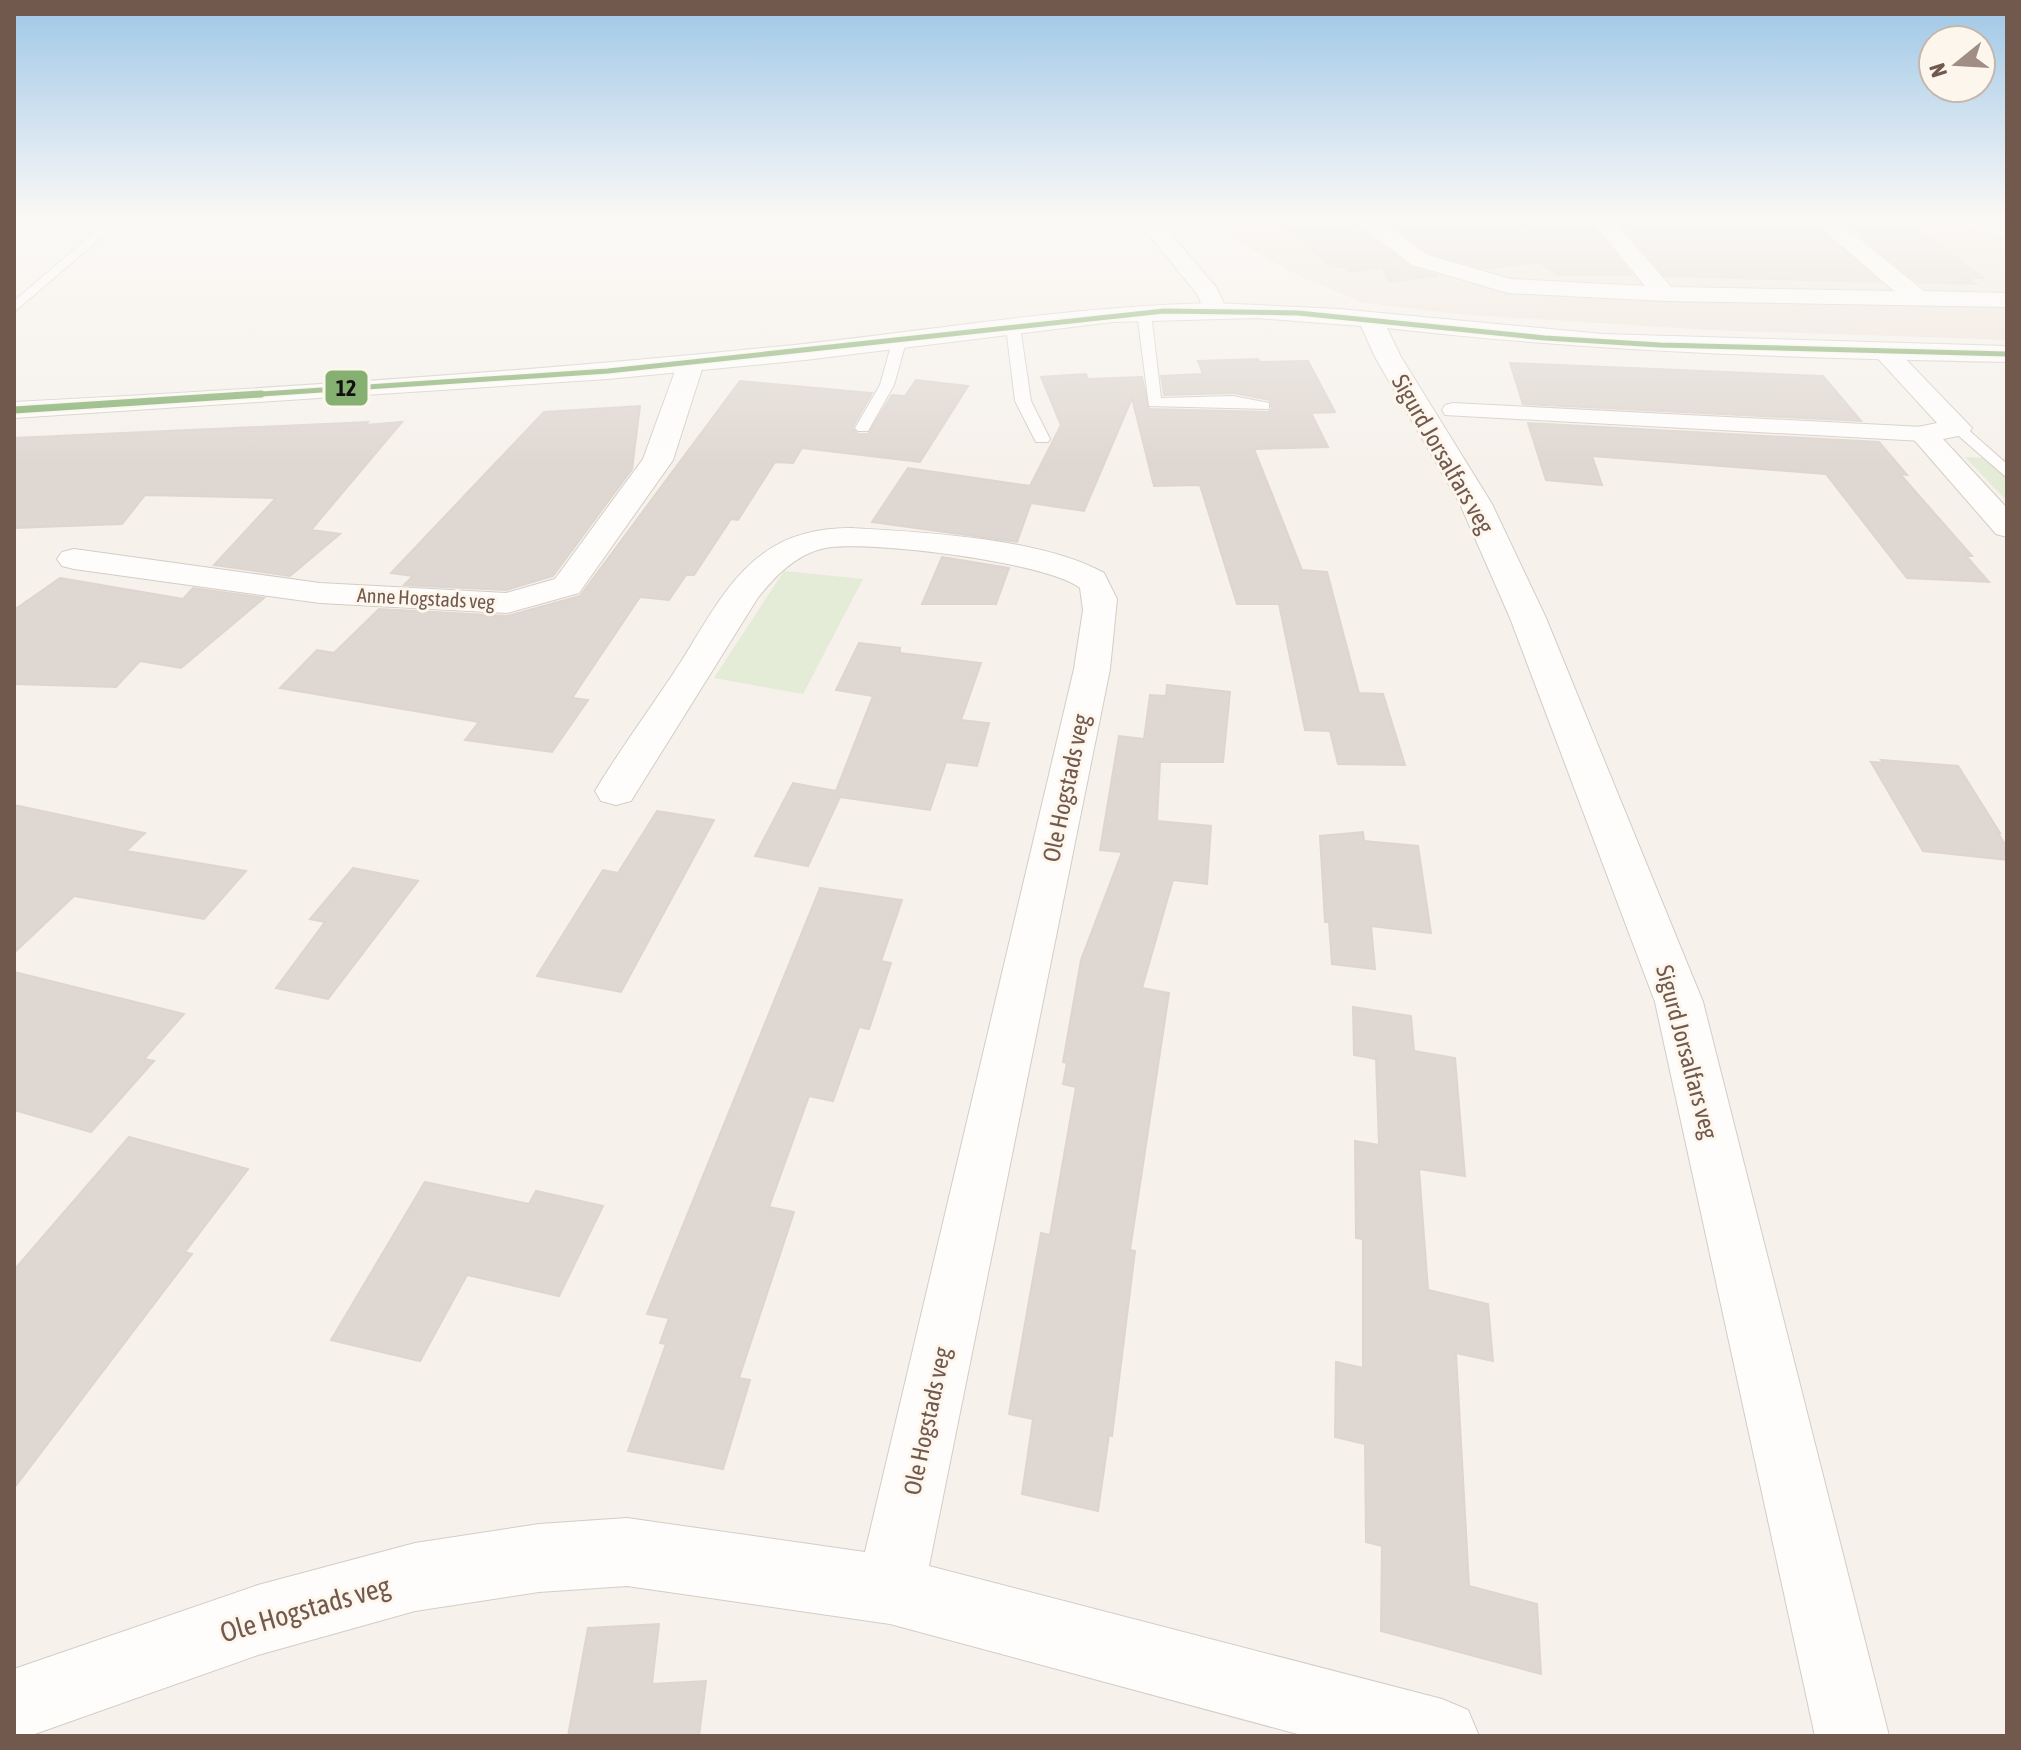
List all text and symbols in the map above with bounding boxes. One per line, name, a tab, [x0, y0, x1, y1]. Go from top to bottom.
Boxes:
north arrow	[1917, 24, 1997, 104]
text: N	[1924, 60, 1952, 80]
line badge: 12	[324, 369, 369, 407]
street label: Sigurd Jorsalfars veg	[1387, 370, 1500, 539]
text: 12	[336, 375, 356, 401]
street label: Anne Hogstads veg	[357, 583, 496, 613]
street label: Ole Hogstads veg	[1037, 711, 1095, 864]
street label: Sigurd Jorsalfars veg	[1651, 962, 1723, 1142]
street label: Ole Hogstads veg	[898, 1344, 956, 1497]
street label: Ole Hogstads veg	[216, 1569, 394, 1649]

